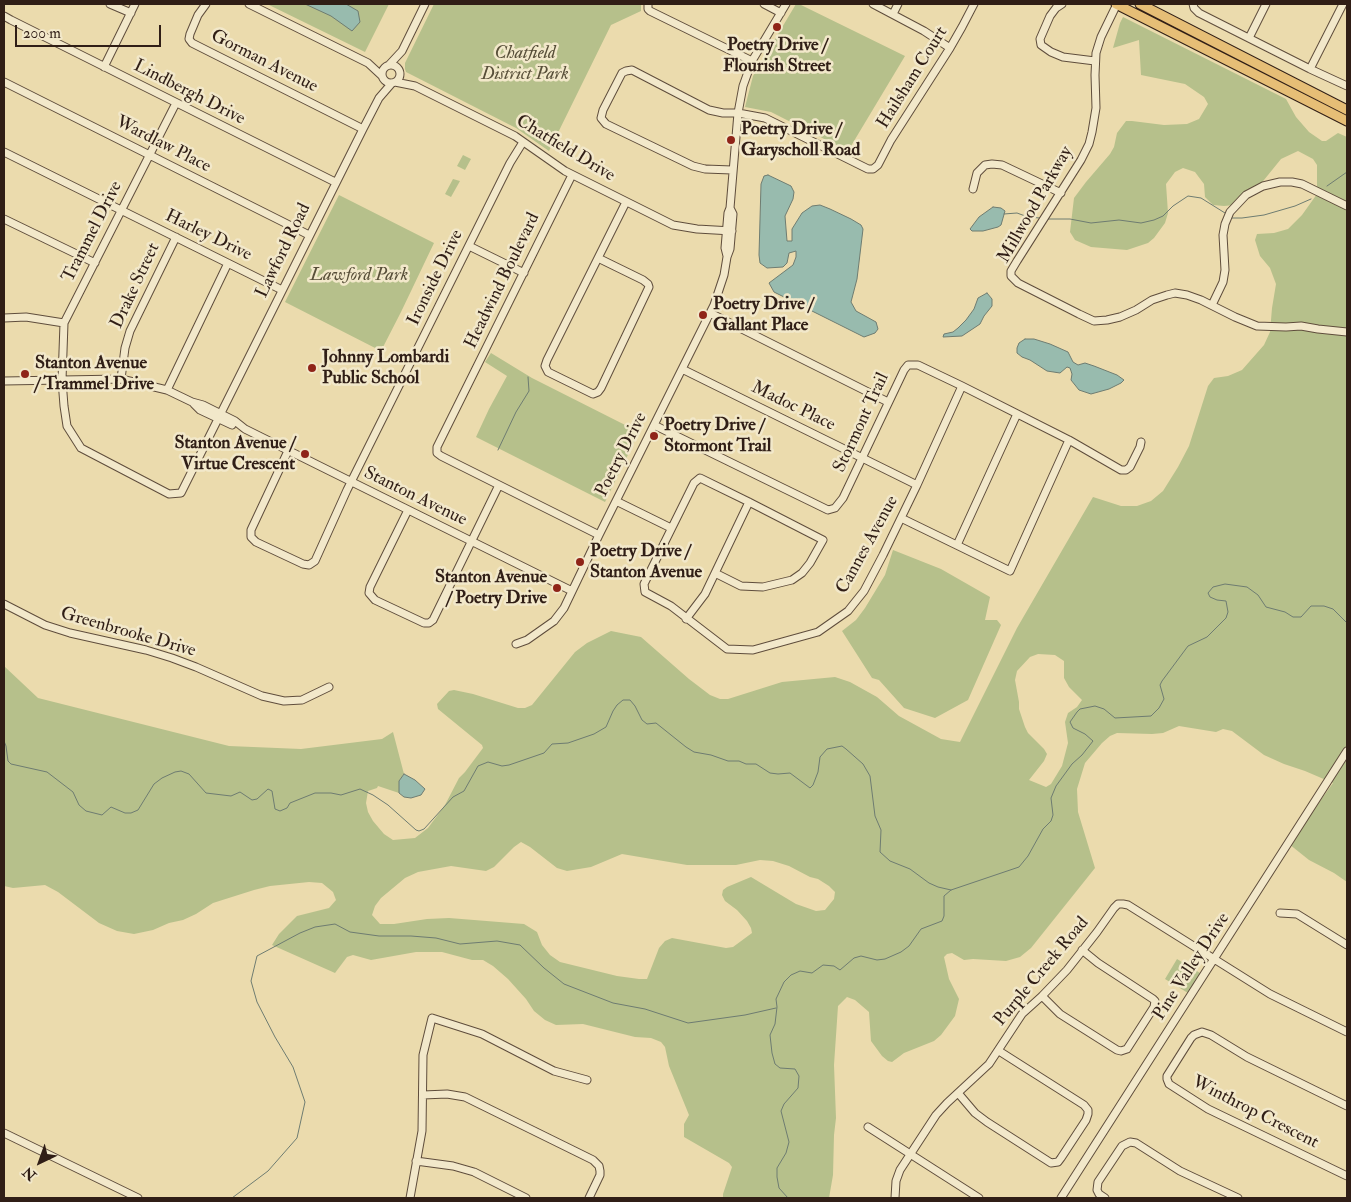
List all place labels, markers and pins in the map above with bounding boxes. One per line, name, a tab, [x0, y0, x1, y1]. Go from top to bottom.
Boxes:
marker: Poetry Drive / Flourish Street	[771, 21, 783, 33]
place label: Poetry Drive / Flourish Street	[723, 35, 831, 78]
place label: Poetry Drive / Garyscholl Road	[741, 119, 860, 162]
marker: Poetry Drive / Garyscholl Road	[725, 134, 737, 146]
place label: Poetry Drive / Gallant Place	[713, 294, 813, 336]
marker: Poetry Drive / Gallant Place	[697, 309, 709, 321]
place label: Johnny Lombardi Public School	[322, 347, 449, 389]
place label: Stanton Avenue / Trammel Drive	[35, 353, 154, 396]
marker: Johnny Lombardi Public School	[306, 362, 318, 374]
marker: Stanton Avenue / Trammel Drive	[19, 368, 31, 380]
place label: Poetry Drive / Stormont Trail	[664, 415, 771, 458]
marker: Poetry Drive / Stormont Trail	[648, 430, 660, 442]
place label: Stanton Avenue / Virtue Crescent	[174, 433, 295, 476]
marker: Stanton Avenue / Virtue Crescent	[299, 448, 311, 460]
place label: Poetry Drive / Stanton Avenue	[590, 541, 702, 584]
marker: Poetry Drive / Stanton Avenue	[574, 556, 586, 568]
place label: Stanton Avenue / Poetry Drive	[435, 567, 547, 610]
marker: Stanton Avenue / Poetry Drive	[551, 582, 563, 594]

